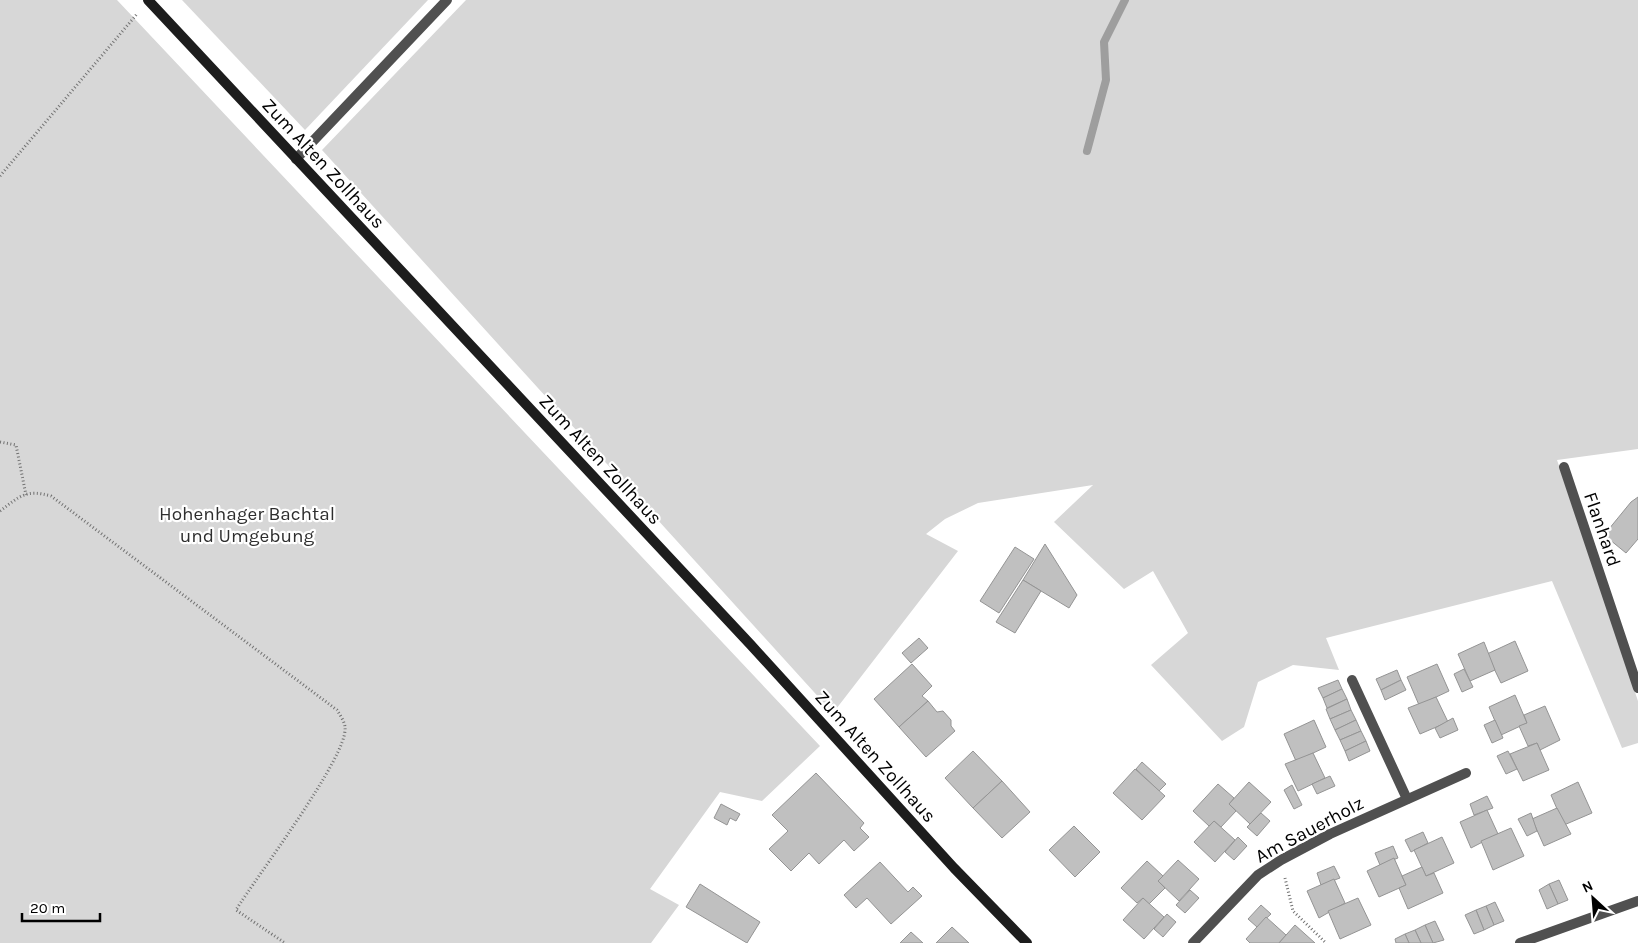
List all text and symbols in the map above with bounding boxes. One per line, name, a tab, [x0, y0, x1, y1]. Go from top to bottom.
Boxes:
street label: Zum Alten Zollhaus	[257, 94, 389, 233]
street label: Zum Alten Zollhaus	[534, 390, 666, 529]
street label: Flanhard	[1579, 489, 1625, 569]
park label: Hohenhager Bachtal und Umgebung	[159, 503, 335, 547]
street label: Zum Alten Zollhaus	[810, 686, 940, 827]
street label: Am Sauerholz	[1252, 792, 1367, 868]
north arrow	[1568, 873, 1618, 923]
text: N	[1579, 877, 1596, 897]
scale bar	[22, 890, 100, 922]
text: 20 m	[30, 899, 65, 917]

